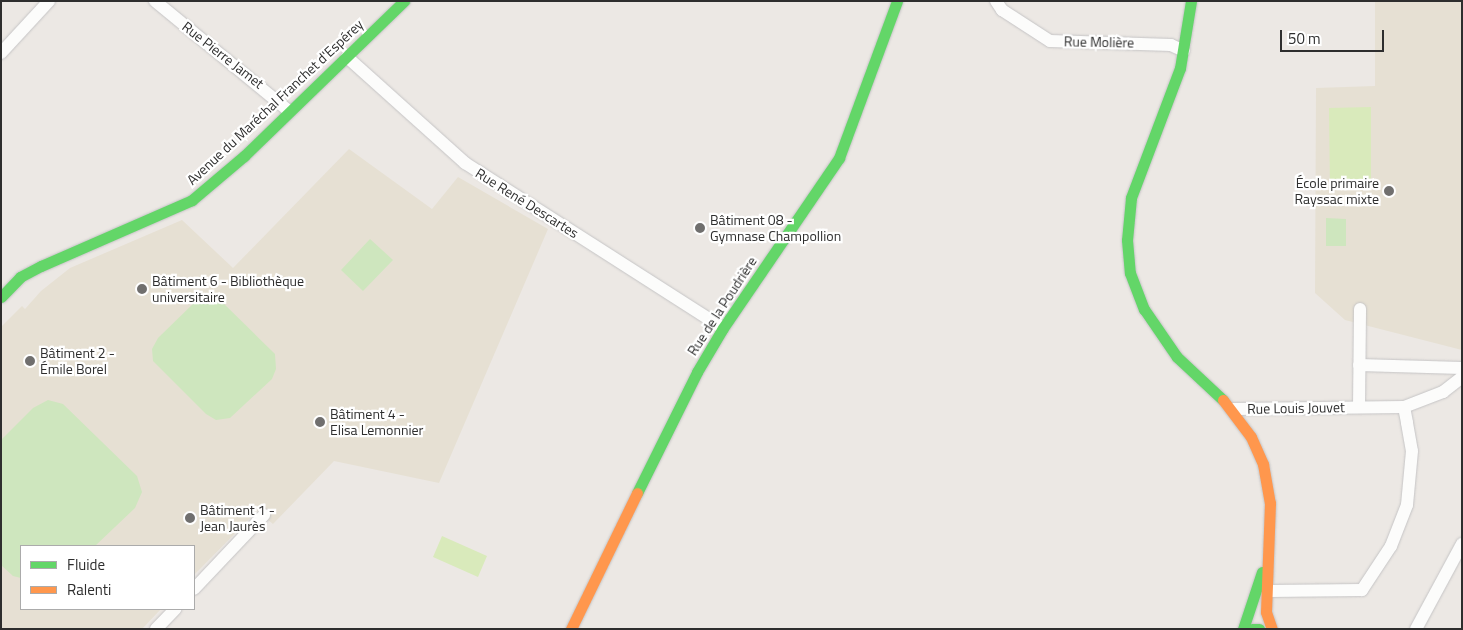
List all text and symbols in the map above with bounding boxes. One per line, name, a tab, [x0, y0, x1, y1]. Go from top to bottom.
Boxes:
street label: Avenue du Maréchal Franchet d'Espérey	[183, 16, 367, 188]
street label: Rue Pierre Jamet	[179, 18, 267, 92]
scale bar	[1283, 20, 1387, 52]
text: 50 m	[1288, 27, 1321, 50]
street label: Rue Molière	[1064, 33, 1134, 51]
street label: Rue René Descartes	[472, 164, 582, 242]
place label: École primaire Rayssac mixte	[1294, 175, 1379, 208]
marker: École primaire Rayssac mixte	[1383, 185, 1395, 197]
place label: Bâtiment 08 - Gymnase Champollion	[710, 212, 841, 244]
marker: Bâtiment 08 - Gymnase Champollion	[694, 222, 706, 234]
street label: Rue de la Poudrière	[684, 254, 760, 358]
place label: Bâtiment 6 - Bibliothèque universitaire	[152, 273, 304, 306]
marker: Bâtiment 6 - Bibliothèque universitaire	[136, 283, 148, 295]
place label: Bâtiment 2 - Émile Borel	[40, 345, 115, 378]
marker: Bâtiment 2 - Émile Borel	[24, 355, 36, 367]
street label: Rue Louis Jouvet	[1247, 399, 1345, 417]
place label: Bâtiment 4 - Elisa Lemonnier	[330, 406, 423, 438]
marker: Bâtiment 4 - Elisa Lemonnier	[314, 416, 326, 428]
place label: Bâtiment 1 - Jean Jaurès	[200, 502, 275, 534]
marker: Bâtiment 1 - Jean Jaurès	[184, 512, 196, 524]
legend	[20, 545, 195, 610]
text: Fluide	[67, 553, 105, 576]
text: Ralenti	[67, 578, 111, 601]

